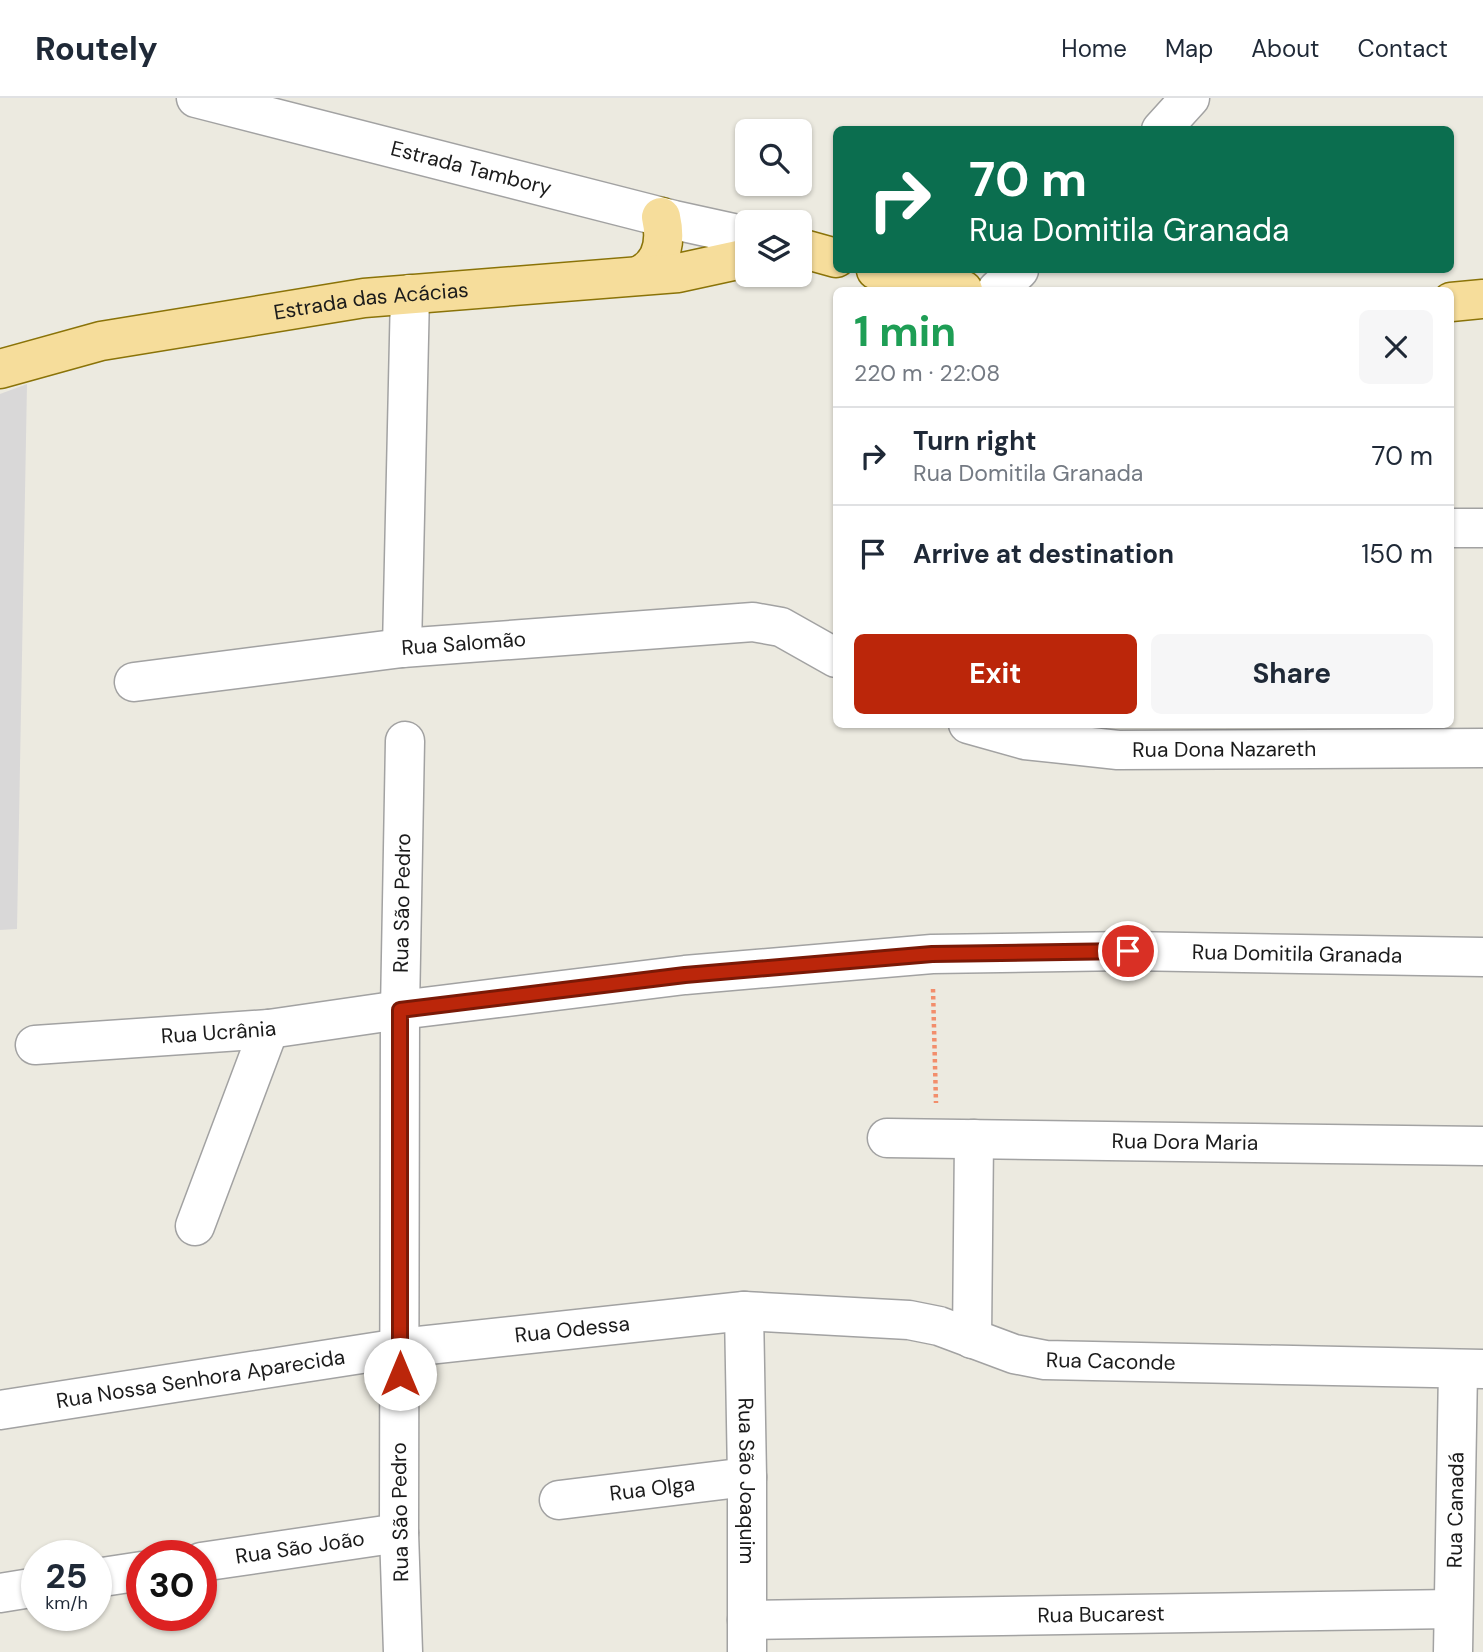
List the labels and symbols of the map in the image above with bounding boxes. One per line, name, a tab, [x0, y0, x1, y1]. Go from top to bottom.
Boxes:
street label: Estrada Tambory	[388, 134, 555, 202]
street label: Estrada das Acácias	[272, 276, 470, 327]
street label: Rua Salomão	[400, 625, 527, 662]
street label: Rua Dona Nazareth	[1132, 735, 1316, 764]
street label: Rua São Pedro	[387, 833, 417, 973]
pin	[1098, 921, 1158, 981]
street label: Rua Domitila Granada	[1192, 938, 1402, 970]
street label: Rua Ucrânia	[160, 1014, 278, 1050]
street label: Rua Dora Maria	[1111, 1127, 1258, 1157]
street label: Rua Odessa	[513, 1309, 631, 1350]
position arrow	[363, 1337, 437, 1411]
street label: Rua Nossa Senhora Aparecida	[54, 1343, 347, 1415]
street label: Rua Caconde	[1046, 1346, 1176, 1377]
street label: Rua São Joaquim	[732, 1397, 761, 1564]
street label: Rua São Pedro	[385, 1442, 415, 1582]
street label: Rua Canadá	[1440, 1452, 1471, 1568]
street label: Rua Olga	[608, 1469, 697, 1508]
street label: Rua São João	[234, 1524, 366, 1571]
speed limit sign: 30	[126, 1540, 217, 1631]
street label: Rua Bucarest	[1037, 1599, 1165, 1629]

